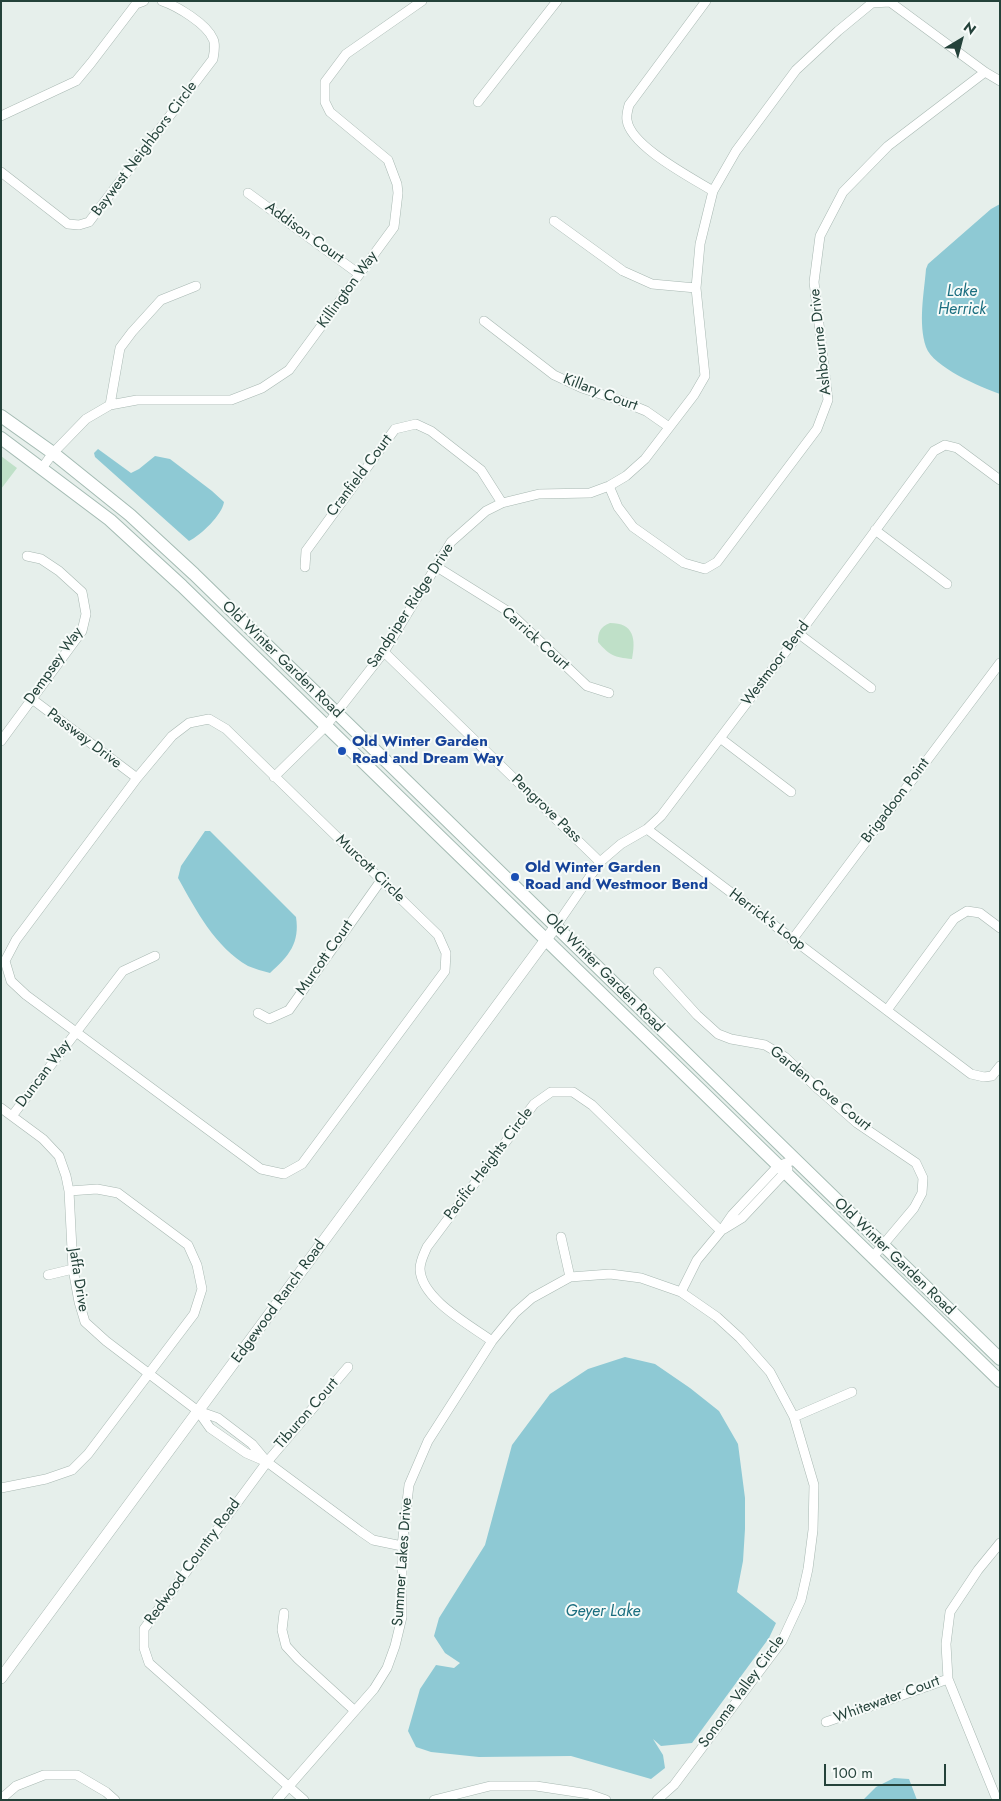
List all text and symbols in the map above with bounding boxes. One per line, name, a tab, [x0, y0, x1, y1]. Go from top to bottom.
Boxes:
north arrow	[936, 15, 986, 65]
text: N	[960, 17, 980, 39]
street label: Baywest Neighbors Circle	[88, 78, 202, 220]
street label: Addison Court	[261, 199, 347, 267]
street label: Killington Way	[314, 248, 382, 332]
water label: Lake Herrick	[938, 282, 986, 320]
street label: Ashbourne Drive	[806, 288, 836, 396]
street label: Killary Court	[560, 371, 640, 415]
street label: Cranfield Court	[323, 431, 397, 521]
street label: Sandpiper Ridge Drive	[364, 540, 458, 672]
street label: Old Winter Garden Road	[218, 598, 346, 722]
street label: Carrick Court	[497, 604, 573, 674]
street label: Westmoor Bend	[738, 618, 814, 710]
street label: Dempsey Way	[21, 624, 87, 708]
street label: Passway Drive	[43, 705, 125, 773]
place label: Old Winter Garden Road and Dream Way	[352, 733, 504, 768]
marker: Old Winter Garden Road and Dream Way	[336, 745, 348, 757]
street label: Brigadoon Point	[858, 755, 934, 847]
street label: Pengrove Pass	[507, 771, 585, 847]
street label: Murcott Circle	[332, 831, 408, 907]
place label: Old Winter Garden Road and Westmoor Bend	[525, 859, 708, 894]
marker: Old Winter Garden Road and Westmoor Bend	[509, 871, 521, 883]
street label: Herrick's Loop	[725, 885, 809, 955]
street label: Old Winter Garden Road	[541, 910, 667, 1036]
street label: Murcott Court	[293, 917, 357, 999]
street label: Duncan Way	[13, 1037, 75, 1111]
street label: Garden Cove Court	[766, 1043, 874, 1135]
street label: Pacific Heights Circle	[441, 1104, 537, 1224]
street label: Old Winter Garden Road	[830, 1195, 958, 1319]
street label: Edgewood Ranch Road	[228, 1237, 330, 1367]
street label: Jaffa Drive	[64, 1247, 92, 1313]
street label: Tiburon Court	[271, 1375, 343, 1453]
street label: Redwood Country Road	[141, 1496, 245, 1628]
street label: Summer Lakes Drive	[390, 1497, 416, 1627]
water label: Geyer Lake	[566, 1602, 640, 1622]
street label: Sonoma Valley Circle	[695, 1632, 789, 1752]
street label: Whitewater Court	[832, 1673, 942, 1727]
scale bar	[826, 1754, 948, 1786]
text: 100 m	[832, 1762, 873, 1784]

